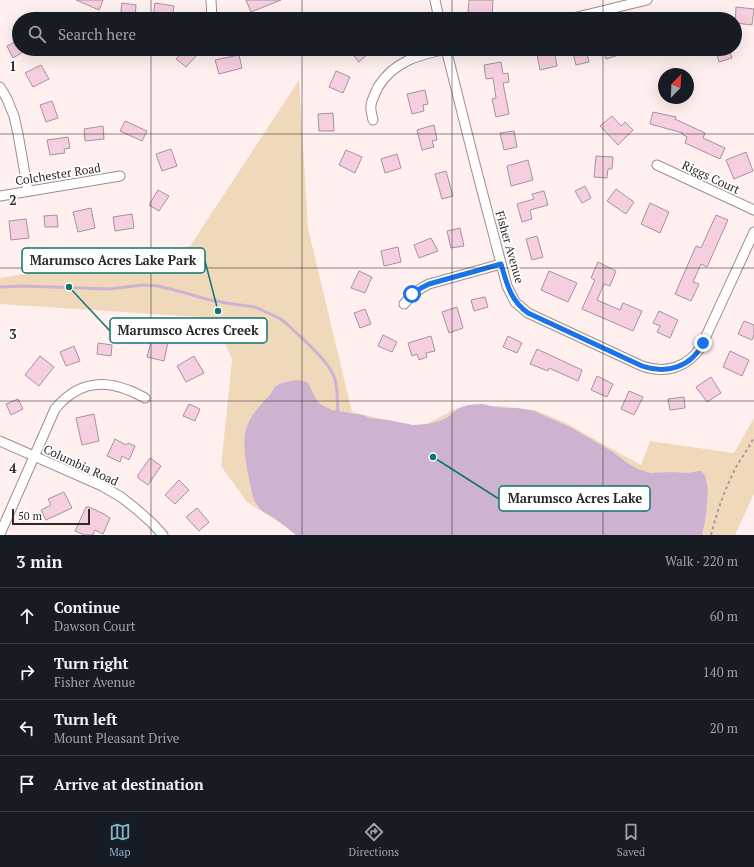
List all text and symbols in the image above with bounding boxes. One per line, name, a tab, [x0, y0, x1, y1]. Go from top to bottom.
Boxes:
search box	[12, 12, 742, 56]
icon: search	[26, 23, 48, 45]
text: Search here	[58, 24, 136, 44]
text: 1	[9, 57, 17, 75]
north arrow	[658, 68, 694, 104]
street label: Riggs Court	[680, 157, 743, 197]
street label: Colchester Road	[14, 160, 102, 188]
text: 2	[9, 191, 17, 209]
street label: Fisher Avenue	[492, 209, 528, 285]
callout: Marumsco Acres Lake Park	[22, 248, 205, 273]
text: Marumsco Acres Lake Park	[30, 251, 197, 269]
route start	[403, 285, 421, 303]
callout: Marumsco Acres Creek	[110, 318, 267, 343]
text: Marumsco Acres Creek	[118, 321, 259, 339]
text: 3	[9, 325, 17, 343]
route end	[694, 334, 712, 352]
street label: Columbia Road	[41, 441, 121, 489]
text: 4	[9, 459, 17, 477]
callout: Marumsco Acres Lake	[499, 486, 650, 511]
text: Marumsco Acres Lake	[508, 489, 642, 507]
scale bar	[12, 507, 90, 526]
text: 50 m	[18, 509, 42, 523]
text: 3 min	[16, 550, 63, 573]
text: Walk · 220 m	[665, 552, 738, 570]
text: Continue	[54, 597, 120, 617]
icon: ahead	[16, 605, 38, 627]
text: 60 m	[710, 607, 738, 625]
text: Dawson Court	[54, 617, 135, 635]
text: Turn right	[54, 653, 129, 673]
icon: right	[16, 661, 38, 683]
text: 140 m	[703, 663, 738, 681]
text: Fisher Avenue	[54, 673, 135, 691]
text: Turn left	[54, 709, 118, 729]
icon: left	[16, 717, 38, 739]
text: 20 m	[710, 719, 738, 737]
text: Mount Pleasant Drive	[54, 729, 179, 747]
icon: arrive	[16, 773, 38, 795]
text: Arrive at destination	[54, 774, 204, 794]
tab: Map	[109, 821, 131, 859]
tab: Directions	[348, 821, 399, 859]
tab: Saved	[617, 821, 645, 859]

